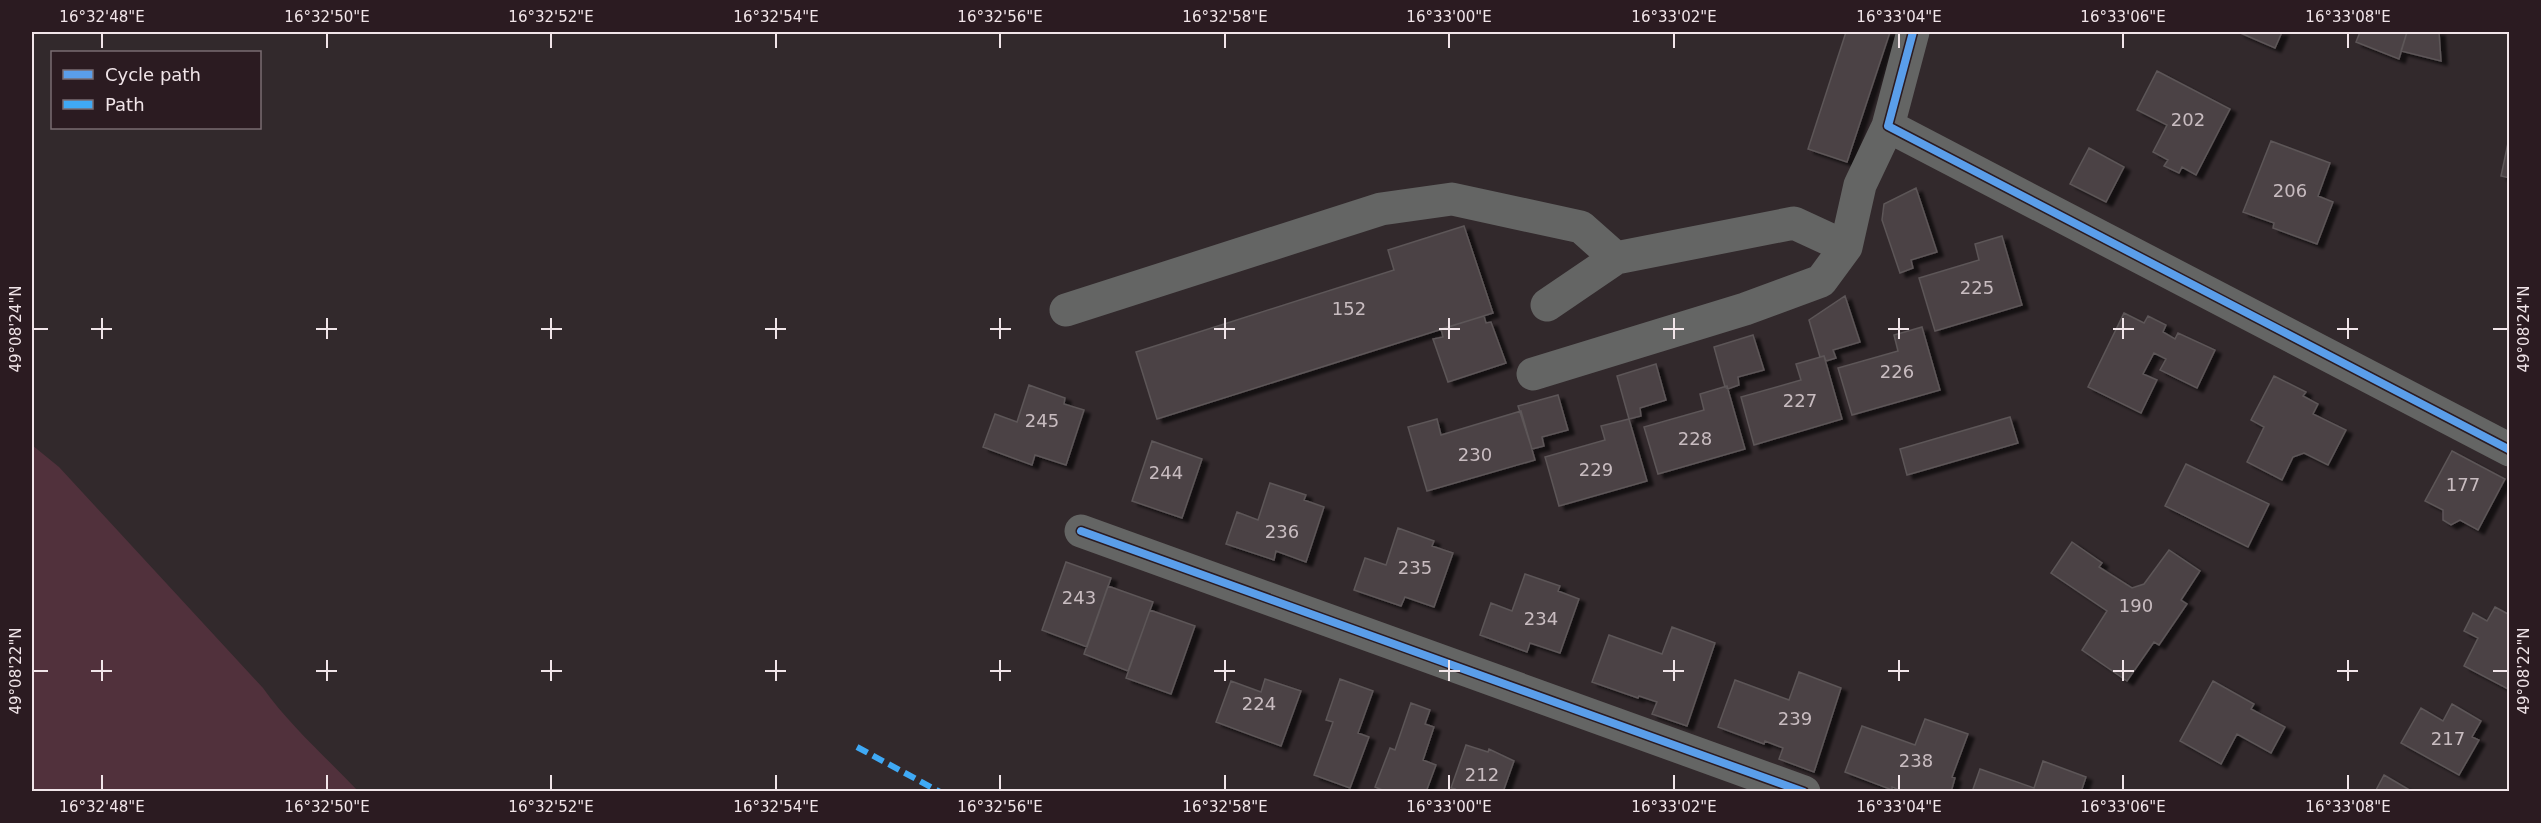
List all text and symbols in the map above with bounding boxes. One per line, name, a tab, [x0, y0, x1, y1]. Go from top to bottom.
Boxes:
text: 16°32'48"E	[59, 8, 145, 26]
text: 16°32'50"E	[284, 8, 370, 26]
text: 16°32'52"E	[508, 8, 594, 26]
text: 16°32'54"E	[733, 8, 819, 26]
text: 16°32'56"E	[957, 8, 1043, 26]
text: 16°32'58"E	[1182, 8, 1268, 26]
text: 16°33'00"E	[1406, 8, 1492, 26]
text: 16°33'02"E	[1631, 8, 1717, 26]
text: 16°33'04"E	[1856, 8, 1942, 26]
text: 16°33'06"E	[2080, 8, 2166, 26]
text: 16°33'08"E	[2305, 8, 2391, 26]
legend	[51, 51, 261, 129]
text: Cycle path	[105, 64, 201, 85]
text: Path	[105, 94, 145, 115]
house number: 202	[2171, 109, 2205, 130]
house number: 206	[2273, 180, 2307, 201]
house number: 225	[1960, 277, 1994, 298]
text: 49°08'24"N	[7, 285, 25, 373]
text: 49°08'24"N	[2515, 285, 2533, 373]
house number: 152	[1332, 298, 1366, 319]
house number: 226	[1880, 361, 1914, 382]
house number: 227	[1783, 390, 1817, 411]
house number: 245	[1025, 410, 1059, 431]
house number: 228	[1678, 428, 1712, 449]
house number: 230	[1458, 444, 1492, 465]
house number: 229	[1579, 459, 1613, 480]
house number: 244	[1149, 462, 1183, 483]
house number: 177	[2446, 474, 2480, 495]
house number: 236	[1265, 521, 1299, 542]
house number: 235	[1398, 557, 1432, 578]
house number: 243	[1062, 587, 1096, 608]
house number: 190	[2119, 595, 2153, 616]
house number: 234	[1524, 608, 1558, 629]
text: 49°08'22"N	[7, 627, 25, 715]
text: 49°08'22"N	[2515, 627, 2533, 715]
house number: 224	[1242, 693, 1276, 714]
house number: 239	[1778, 708, 1812, 729]
house number: 217	[2431, 728, 2465, 749]
house number: 238	[1899, 750, 1933, 771]
house number: 212	[1465, 764, 1499, 785]
text: 16°32'48"E	[59, 798, 145, 816]
text: 16°32'50"E	[284, 798, 370, 816]
text: 16°32'52"E	[508, 798, 594, 816]
text: 16°32'54"E	[733, 798, 819, 816]
text: 16°32'56"E	[957, 798, 1043, 816]
text: 16°32'58"E	[1182, 798, 1268, 816]
text: 16°33'00"E	[1406, 798, 1492, 816]
text: 16°33'02"E	[1631, 798, 1717, 816]
text: 16°33'04"E	[1856, 798, 1942, 816]
text: 16°33'06"E	[2080, 798, 2166, 816]
text: 16°33'08"E	[2305, 798, 2391, 816]

